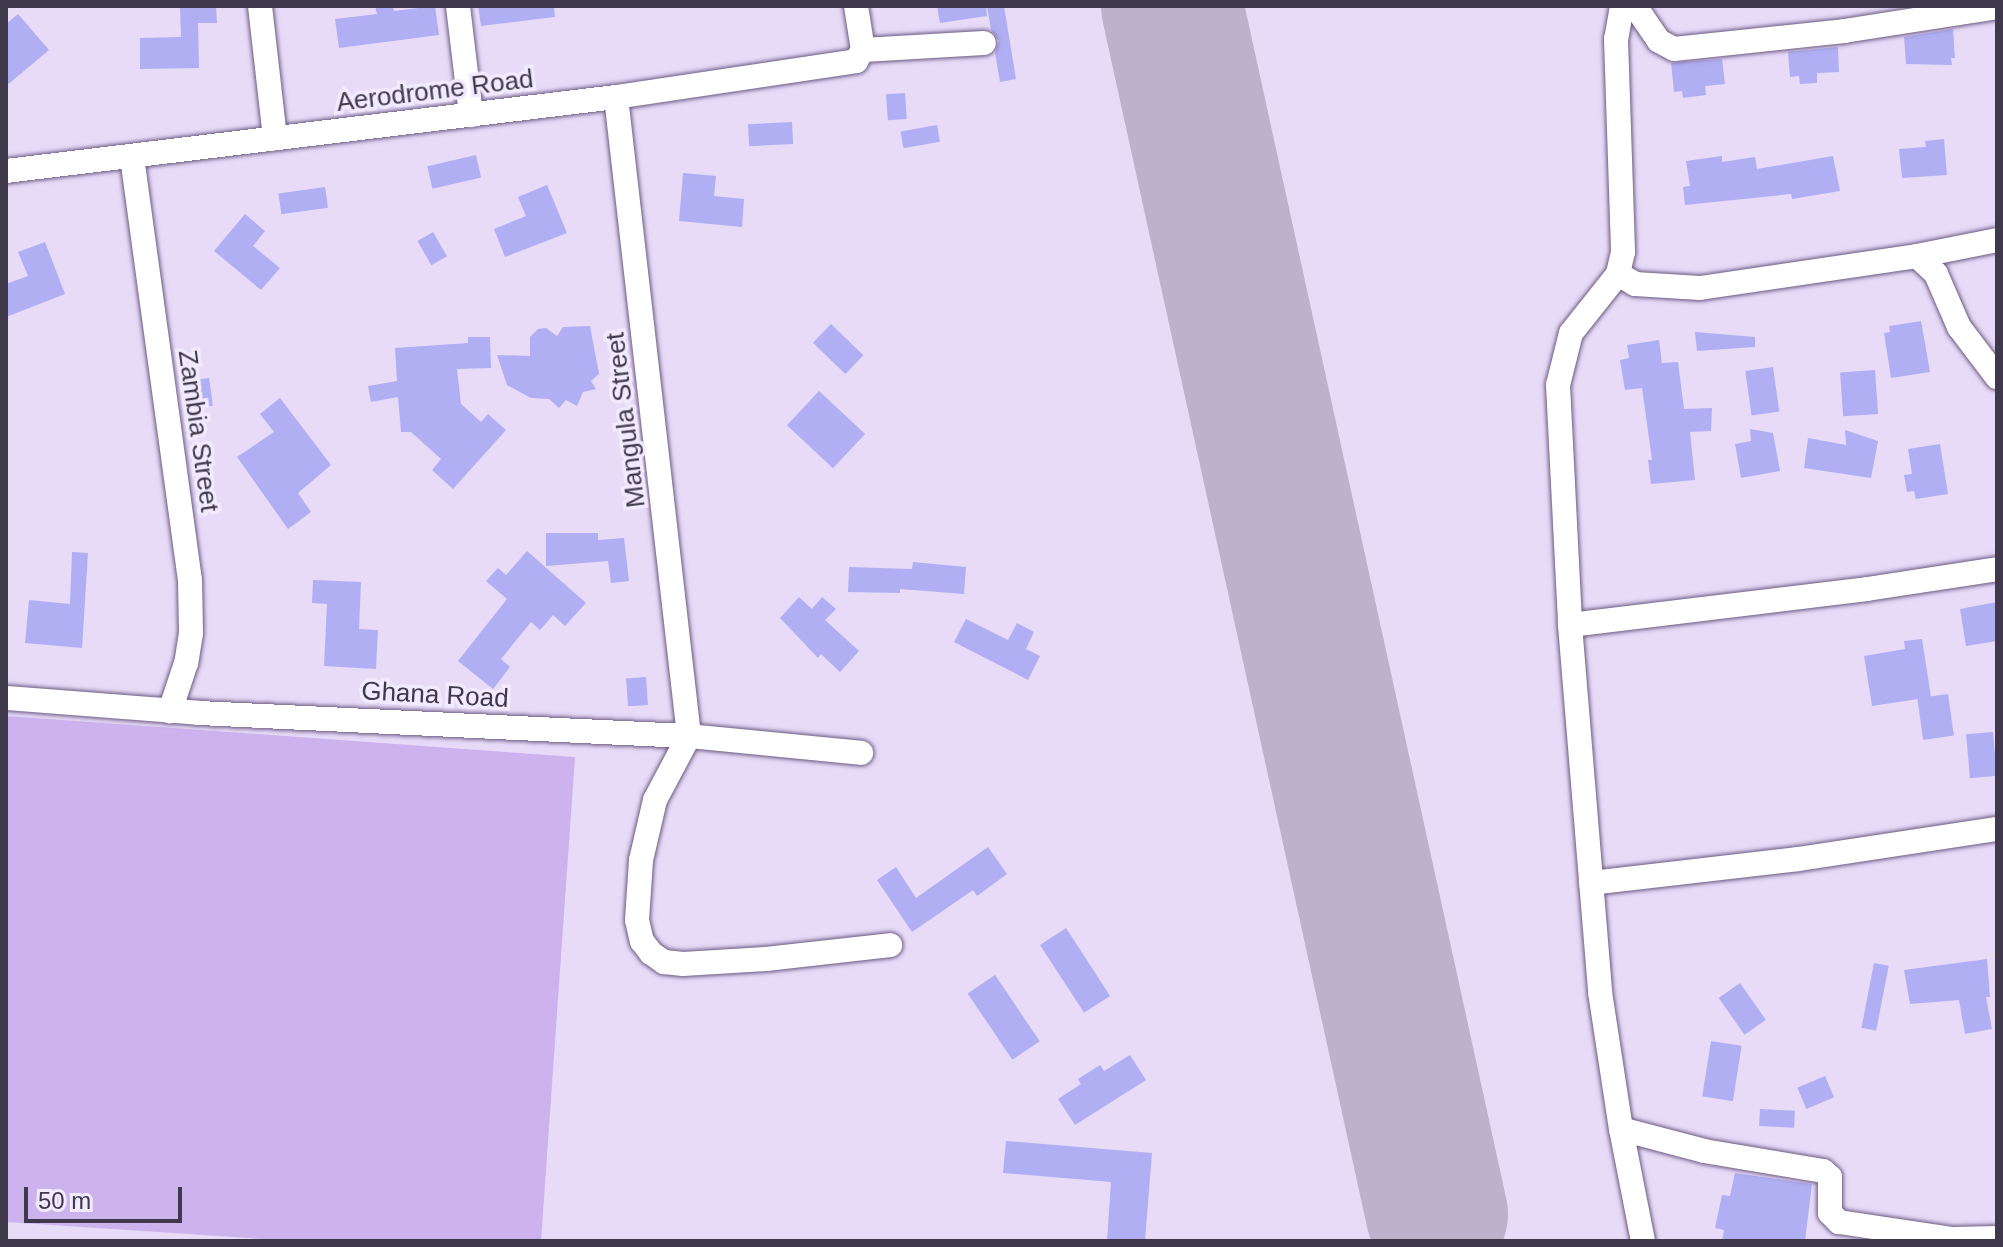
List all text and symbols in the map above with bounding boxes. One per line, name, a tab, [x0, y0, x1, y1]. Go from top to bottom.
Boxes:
street label: Aerodrome Road	[335, 63, 535, 119]
street label: Mangula Street	[600, 331, 652, 509]
street label: Zambia Street	[171, 348, 225, 514]
street label: Ghana Road	[361, 676, 509, 714]
scale bar	[28, 1171, 186, 1221]
text: 50 m	[38, 1187, 91, 1214]

